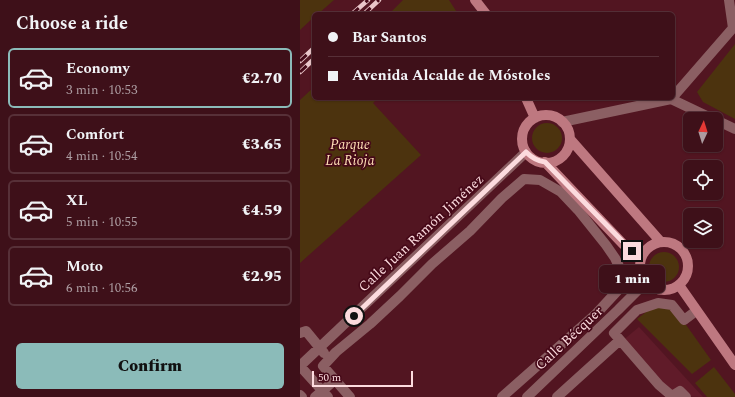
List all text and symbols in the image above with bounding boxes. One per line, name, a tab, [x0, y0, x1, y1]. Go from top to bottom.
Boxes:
text: Choose a ride	[16, 10, 128, 37]
text: Bar Santos	[352, 26, 427, 49]
text: Economy	[66, 57, 130, 80]
icon: car	[18, 60, 54, 96]
text: Avenida Alcalde de Móstoles	[352, 64, 551, 87]
text: €2.70	[242, 67, 282, 90]
text: 3 min · 10:53	[66, 80, 138, 100]
north arrow	[683, 112, 723, 152]
map controls	[683, 112, 723, 248]
text: Comfort	[66, 123, 124, 146]
icon: car	[18, 126, 54, 162]
text: €3.65	[242, 133, 282, 156]
park label: Parque La Rioja	[325, 134, 375, 171]
text: 4 min · 10:54	[66, 146, 138, 166]
button: locate	[683, 160, 723, 200]
street label: Calle Juan Ramón Jiménez	[354, 169, 488, 297]
text: XL	[66, 189, 87, 212]
icon: car	[18, 192, 54, 228]
text: €4.59	[242, 199, 282, 222]
button: layers	[683, 208, 723, 248]
text: 5 min · 10:55	[66, 212, 138, 232]
route end	[623, 242, 641, 260]
text: Moto	[66, 255, 103, 278]
icon: car	[18, 258, 54, 294]
text: €2.95	[242, 265, 282, 288]
callout: 1 min	[599, 265, 665, 293]
text: 1 min	[614, 269, 650, 289]
text: 6 min · 10:56	[66, 278, 138, 298]
street label: Calle Bécquer	[530, 301, 608, 375]
route start	[345, 307, 363, 325]
button: Confirm	[16, 343, 284, 389]
scale bar	[312, 369, 413, 388]
text: 50 m	[318, 369, 341, 386]

